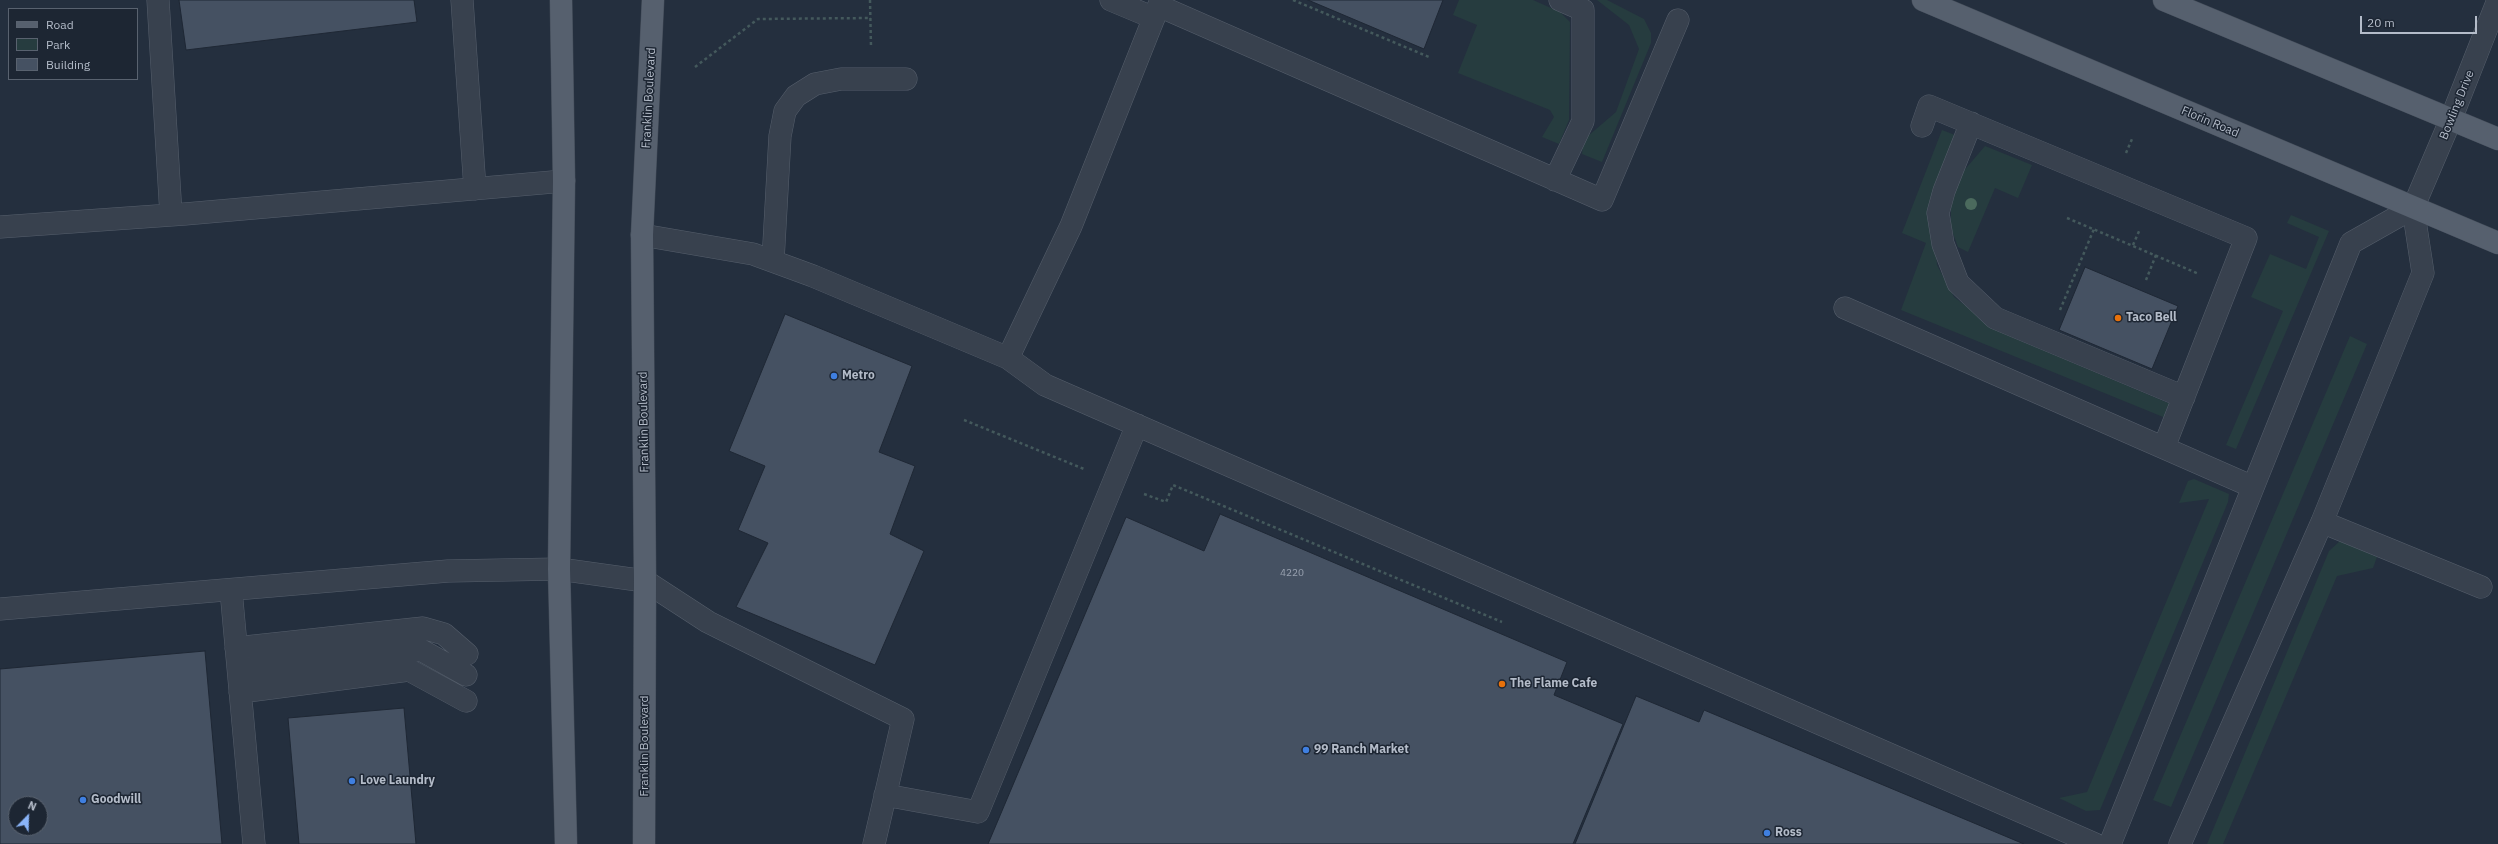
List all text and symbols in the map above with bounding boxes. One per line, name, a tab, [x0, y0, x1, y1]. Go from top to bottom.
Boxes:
legend	[8, 8, 138, 80]
scale bar	[2362, 8, 2479, 34]
text: 20 m	[2367, 15, 2395, 30]
text: Road	[46, 17, 74, 32]
text: Park	[46, 37, 70, 52]
street label: Franklin Boulevard	[639, 47, 659, 149]
text: Building	[46, 57, 90, 72]
street label: Bowling Drive	[2436, 68, 2478, 142]
street label: Florin Road	[2179, 103, 2241, 141]
place label: Taco Bell	[2126, 311, 2177, 325]
marker: Taco Bell	[2113, 313, 2123, 323]
place label: Metro	[842, 369, 875, 383]
street label: Franklin Boulevard	[636, 371, 652, 473]
marker: Metro	[829, 371, 839, 381]
house number: 4220	[1280, 567, 1304, 579]
place label: The Flame Cafe	[1510, 677, 1597, 691]
marker: The Flame Cafe	[1497, 679, 1507, 689]
street label: Franklin Boulevard	[638, 696, 652, 796]
place label: 99 Ranch Market	[1314, 743, 1409, 757]
marker: 99 Ranch Market	[1301, 745, 1311, 755]
place label: Love Laundry	[360, 774, 435, 788]
marker: Love Laundry	[347, 776, 357, 786]
place label: Goodwill	[91, 793, 141, 807]
marker: Goodwill	[78, 795, 88, 805]
north arrow	[8, 796, 48, 836]
text: N	[26, 798, 39, 814]
place label: Ross	[1775, 826, 1802, 840]
marker: Ross	[1762, 828, 1772, 838]

